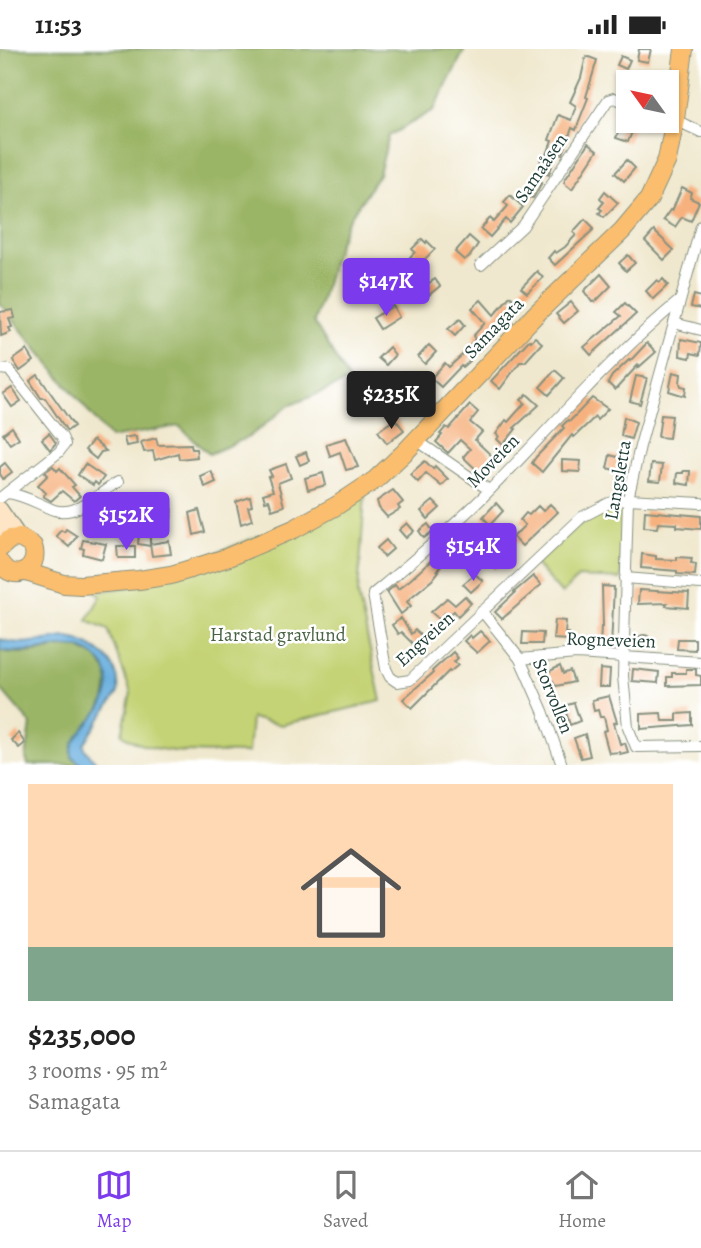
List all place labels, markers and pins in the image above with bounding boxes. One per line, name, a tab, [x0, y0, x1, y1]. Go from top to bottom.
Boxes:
pin: $147K	[337, 259, 435, 318]
pin: $235K	[342, 371, 440, 431]
pin: $152K	[77, 493, 175, 552]
pin: $154K	[424, 524, 522, 583]

